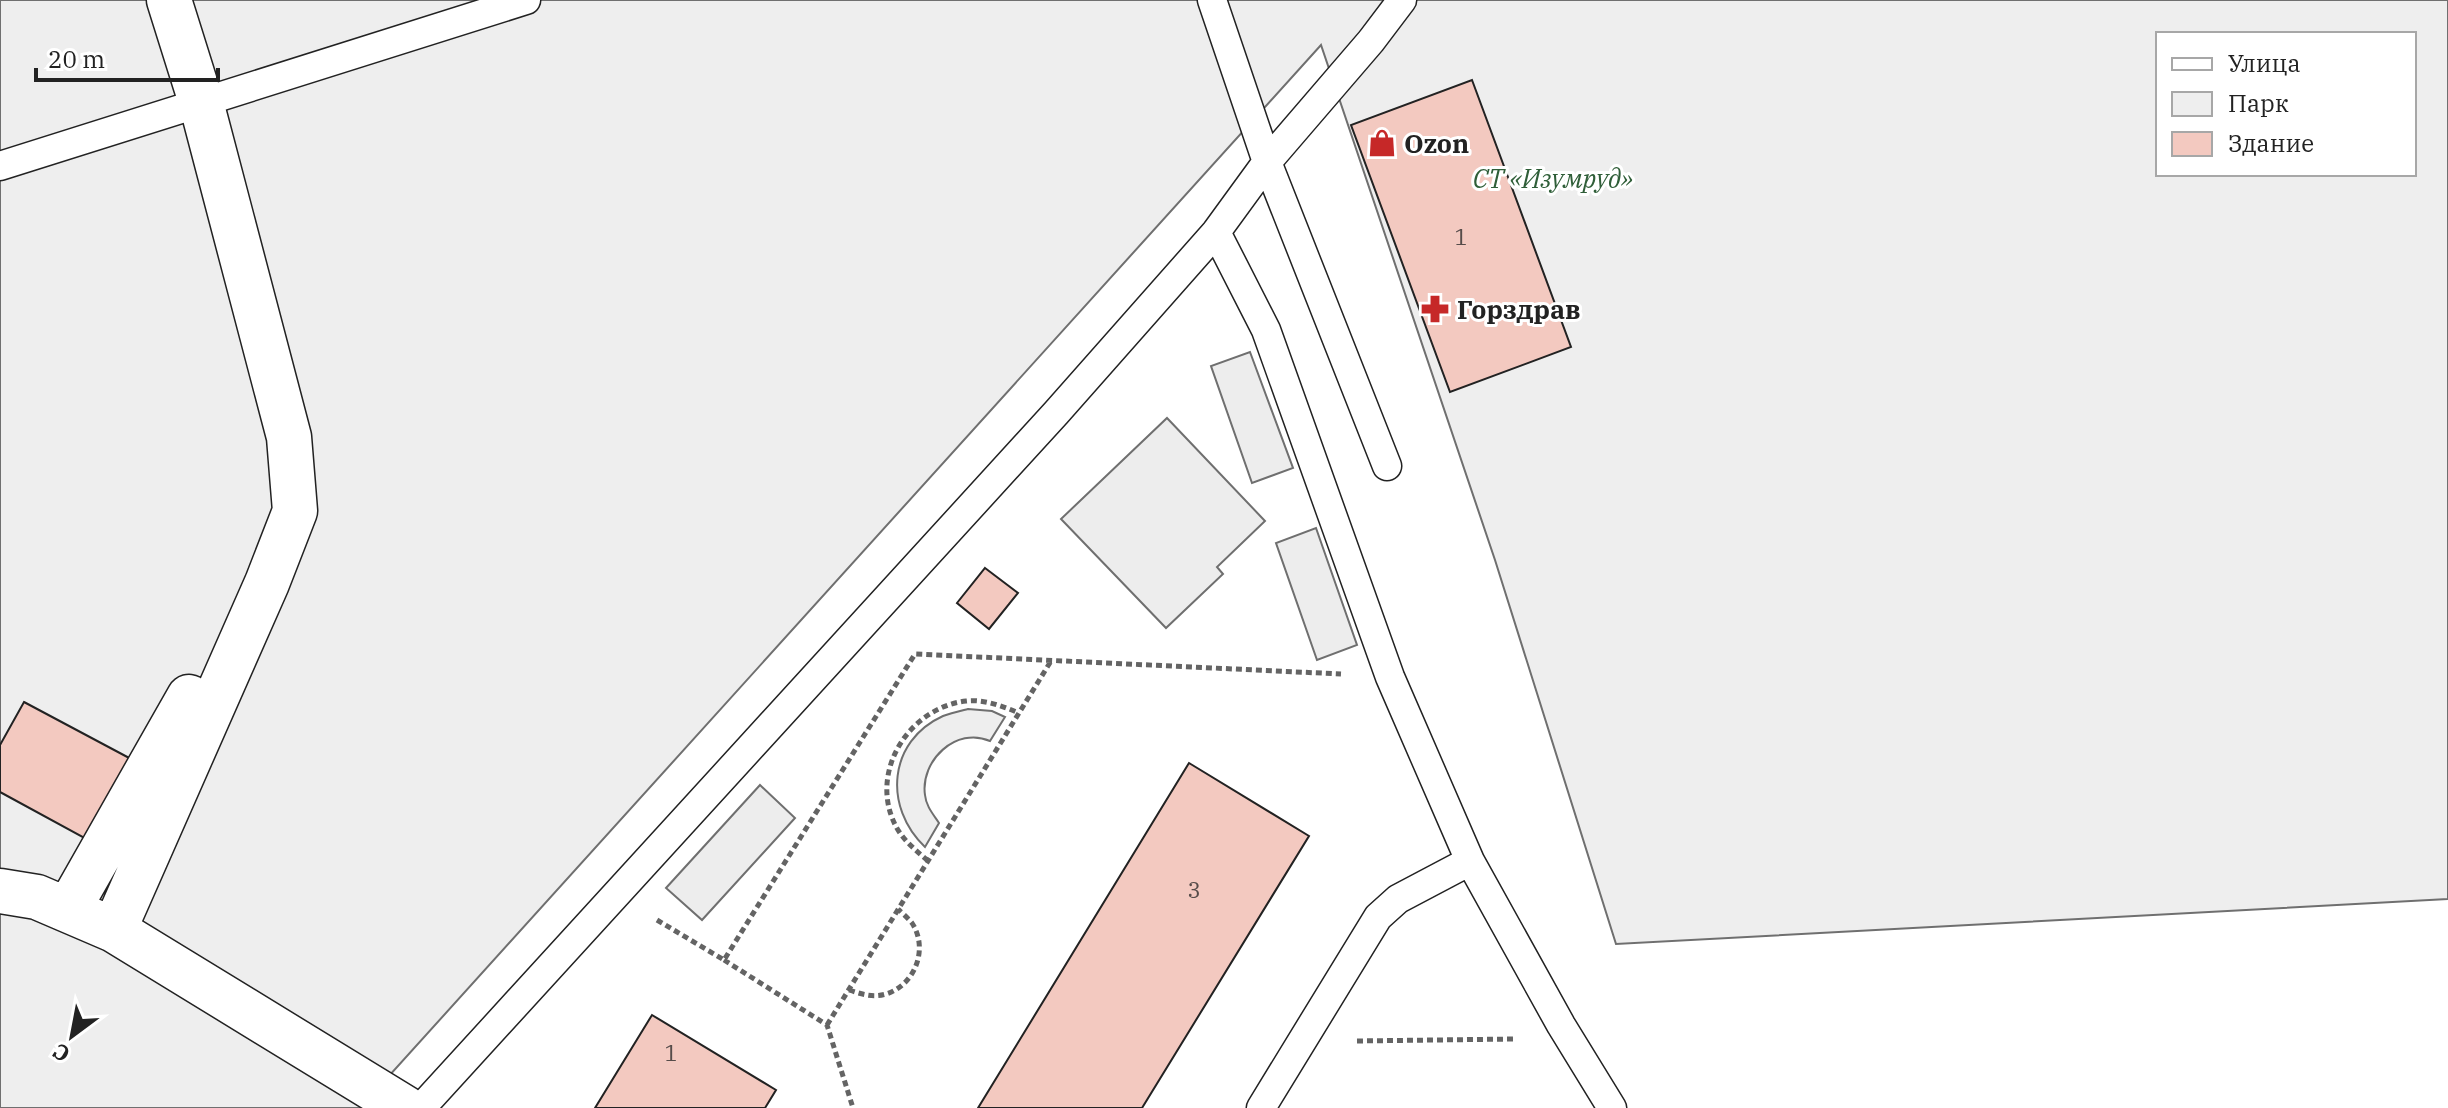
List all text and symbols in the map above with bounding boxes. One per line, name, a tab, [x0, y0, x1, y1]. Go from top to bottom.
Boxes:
scale bar	[36, 32, 218, 82]
legend	[2156, 32, 2416, 176]
text: 20 m	[48, 43, 105, 75]
text: Улица	[2228, 47, 2301, 79]
text: Парк	[2228, 87, 2289, 119]
place label: Ozon	[1404, 126, 1469, 160]
text: Здание	[2228, 127, 2314, 159]
shop icon: Ozon	[1367, 128, 1397, 158]
park label: СТ «Изумруд»	[1473, 161, 1633, 195]
house number: 1	[1454, 222, 1468, 251]
place label: Горздрав	[1457, 292, 1581, 326]
pharmacy icon: Горздрав	[1420, 294, 1450, 324]
house number: 3	[1187, 875, 1201, 904]
north arrow	[32, 996, 112, 1076]
text: С	[47, 1037, 75, 1070]
house number: 1	[664, 1038, 678, 1067]

